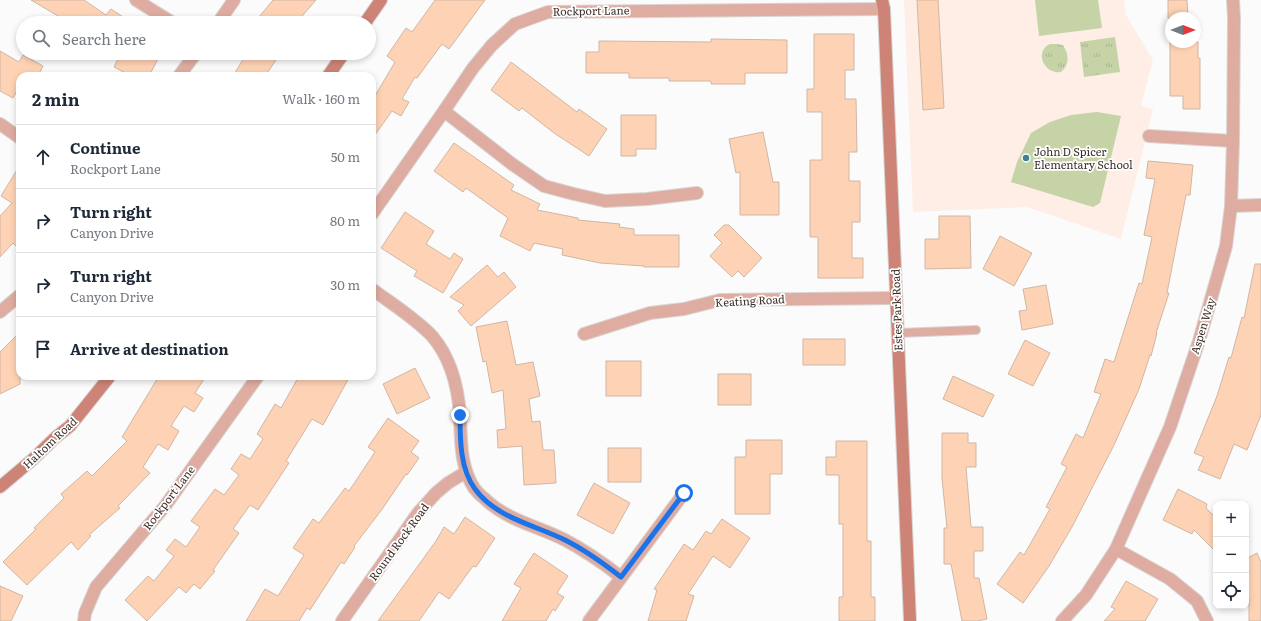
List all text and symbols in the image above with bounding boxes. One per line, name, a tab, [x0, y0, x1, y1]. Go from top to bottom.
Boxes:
street label: Rockport Lane	[552, 1, 630, 19]
north arrow	[1165, 12, 1201, 48]
search box	[16, 16, 376, 60]
icon: search	[30, 27, 52, 49]
text: Search here	[62, 27, 146, 50]
text: 2 min	[32, 86, 80, 111]
text: Walk · 160 m	[282, 89, 360, 108]
text: Continue	[70, 136, 140, 159]
place label: John D Spicer Elementary School	[1034, 143, 1133, 172]
icon: ahead	[32, 146, 54, 168]
text: 50 m	[331, 147, 360, 166]
marker: John D Spicer Elementary School	[1021, 153, 1031, 163]
text: Rockport Lane	[70, 159, 161, 178]
text: Turn right	[70, 200, 152, 223]
icon: right	[32, 210, 54, 232]
text: 80 m	[330, 211, 360, 230]
text: Canyon Drive	[70, 223, 154, 242]
text: Turn right	[70, 264, 152, 287]
street label: Estes Park Road	[887, 269, 905, 351]
icon: right	[32, 274, 54, 296]
text: 30 m	[330, 275, 360, 294]
text: Canyon Drive	[70, 287, 154, 306]
street label: Keating Road	[715, 290, 785, 310]
street label: Aspen Way	[1186, 295, 1218, 356]
text: Arrive at destination	[70, 337, 229, 360]
icon: arrive	[32, 338, 54, 360]
route end	[451, 406, 469, 424]
street label: Haltom Road	[19, 413, 80, 472]
street label: Rockport Lane	[139, 462, 198, 533]
route start	[675, 484, 693, 502]
street label: Round Rock Road	[365, 499, 432, 583]
map controls	[1213, 501, 1249, 609]
button: +	[1213, 501, 1249, 537]
button: −	[1213, 537, 1249, 573]
button: locate	[1213, 573, 1249, 609]

